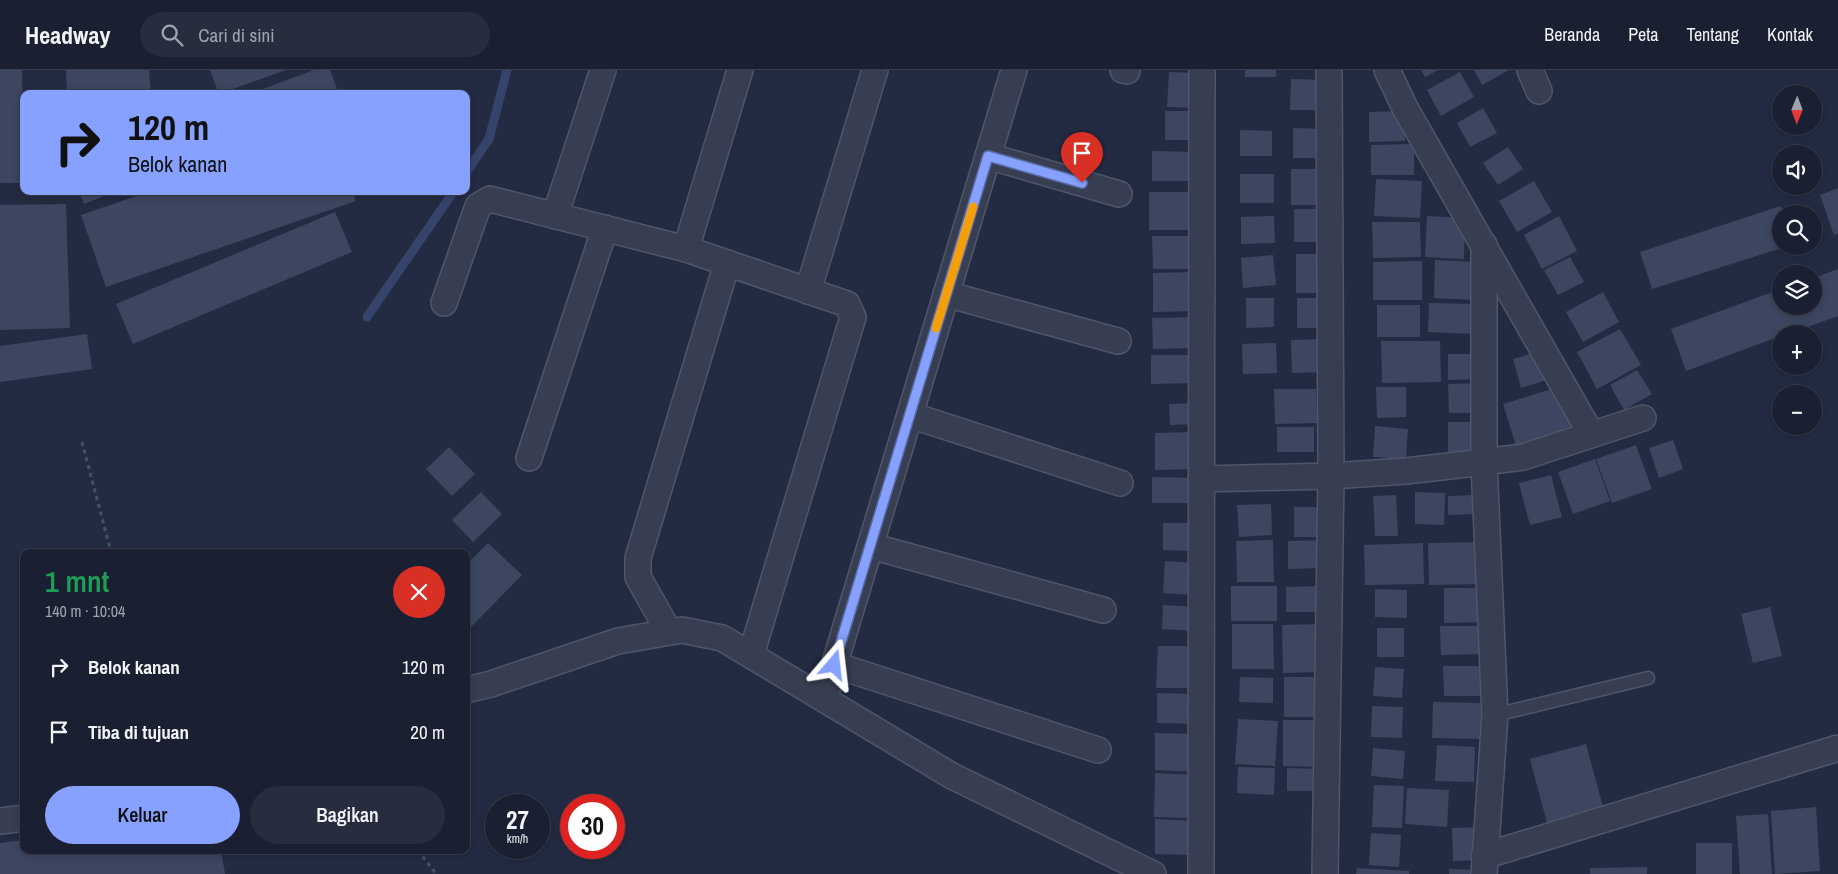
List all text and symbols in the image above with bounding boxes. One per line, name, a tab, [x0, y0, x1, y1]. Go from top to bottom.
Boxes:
search box	[140, 12, 490, 57]
text: Headway	[25, 19, 110, 51]
icon: search	[158, 21, 186, 49]
text: Cari di sini	[198, 22, 275, 48]
text: Beranda	[1544, 22, 1600, 47]
text: Peta	[1628, 22, 1659, 47]
text: Tentang	[1687, 22, 1739, 47]
text: Kontak	[1767, 22, 1813, 47]
north arrow	[1772, 85, 1822, 135]
map controls	[1772, 85, 1822, 435]
text: 120 m	[128, 104, 209, 151]
icon: right	[45, 110, 110, 175]
pin	[1061, 132, 1103, 183]
icon: arrive	[1068, 139, 1096, 167]
button: sound	[1772, 145, 1822, 195]
text: Belok kanan	[128, 149, 227, 179]
button: search	[1772, 205, 1822, 255]
button: layers	[1772, 265, 1822, 315]
button: +	[1772, 325, 1822, 375]
button: −	[1772, 385, 1822, 435]
text: 1 mnt	[45, 561, 109, 601]
button: close	[393, 566, 445, 618]
text: 140 m · 10:04	[45, 600, 125, 622]
position arrow	[807, 638, 859, 690]
icon: right	[45, 653, 73, 681]
text: Belok kanan	[88, 654, 180, 680]
text: 120 m	[402, 654, 445, 680]
icon: arrive	[45, 718, 73, 746]
text: Tiba di tujuan	[88, 719, 189, 745]
text: 20 m	[410, 719, 445, 745]
button: Keluar	[45, 786, 240, 844]
button: Bagikan	[250, 786, 445, 844]
speed limit sign: 30	[560, 794, 625, 859]
text: 27	[506, 803, 529, 837]
text: km/h	[507, 831, 528, 847]

